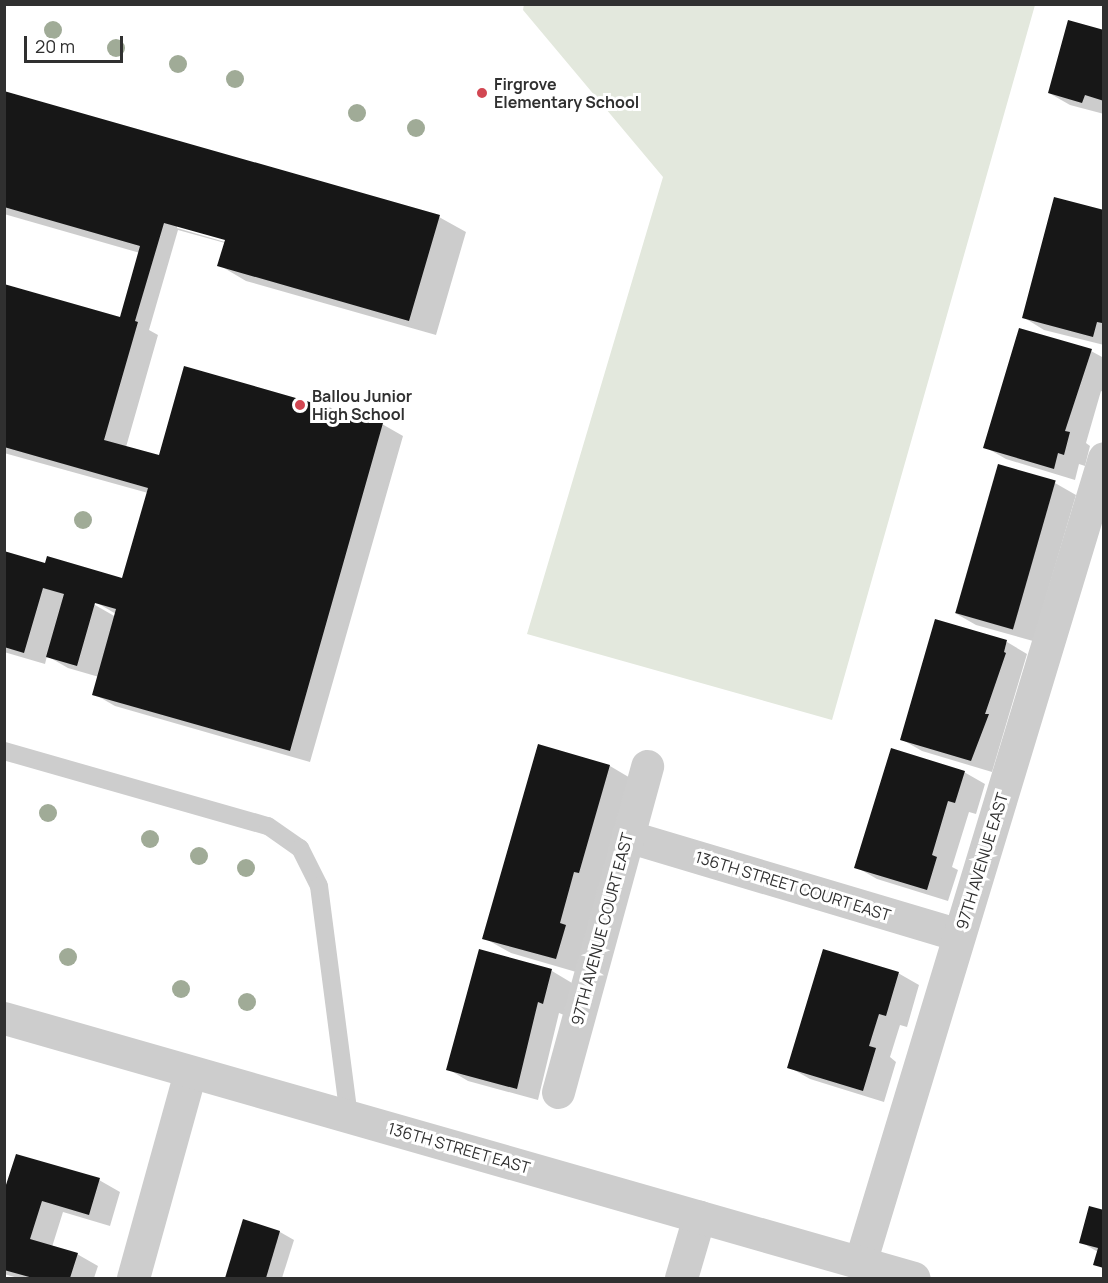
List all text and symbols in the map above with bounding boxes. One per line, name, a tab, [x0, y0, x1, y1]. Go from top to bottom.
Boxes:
scale bar	[27, 24, 126, 62]
text: 20 m	[35, 34, 75, 58]
place label: Firgrove Elementary School	[494, 74, 639, 112]
marker: Firgrove Elementary School	[475, 86, 489, 100]
place label: Ballou Junior High School	[312, 386, 412, 424]
marker: Ballou Junior High School	[293, 398, 307, 412]
street label: 97TH AVENUE EAST	[952, 790, 1012, 932]
street label: 97TH AVENUE COURT EAST	[567, 830, 637, 1028]
street label: 136TH STREET COURT EAST	[692, 847, 894, 925]
street label: 136TH STREET EAST	[385, 1118, 533, 1178]

